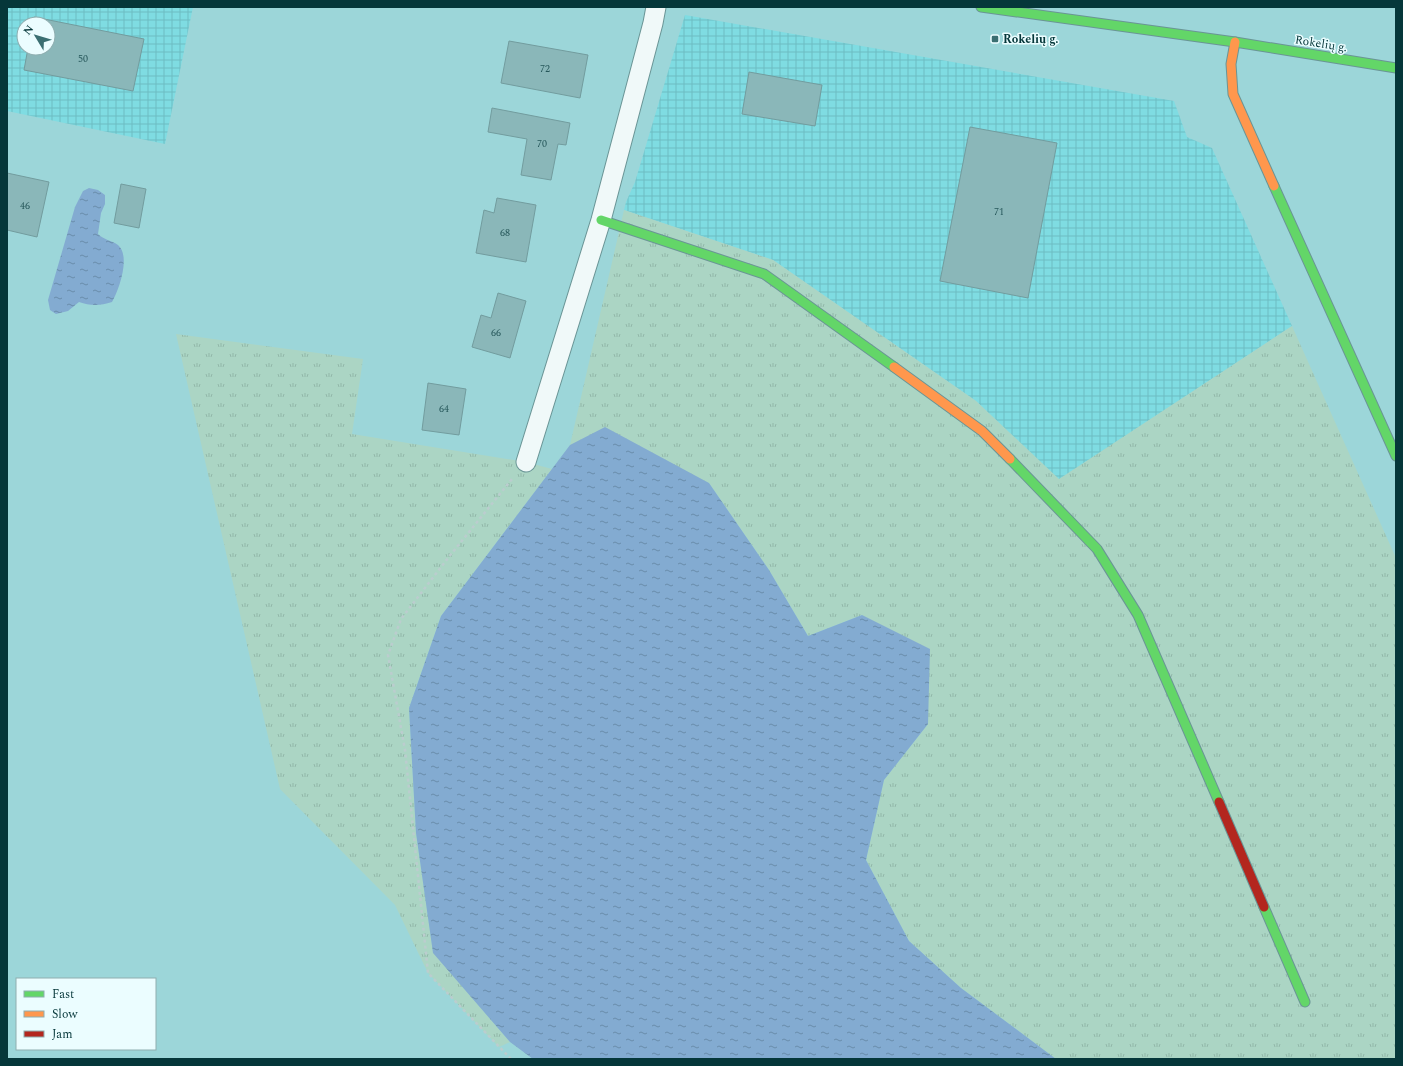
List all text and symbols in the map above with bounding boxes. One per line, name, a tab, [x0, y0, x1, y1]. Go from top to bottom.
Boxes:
north arrow	[16, 16, 56, 56]
text: N	[19, 21, 38, 39]
place label: Rokelių g.	[1003, 30, 1058, 49]
street label: Rokelių g.	[1293, 30, 1349, 58]
marker: Rokelių g.	[990, 34, 1000, 44]
house number: 50	[78, 51, 88, 67]
house number: 72	[540, 61, 550, 77]
house number: 70	[537, 136, 547, 152]
house number: 46	[20, 198, 30, 214]
house number: 71	[994, 204, 1004, 220]
house number: 68	[500, 225, 510, 241]
house number: 66	[491, 325, 501, 341]
house number: 64	[439, 401, 449, 417]
legend	[16, 978, 156, 1050]
text: Fast	[52, 985, 74, 1004]
text: Slow	[52, 1005, 78, 1024]
text: Jam	[52, 1025, 73, 1044]

